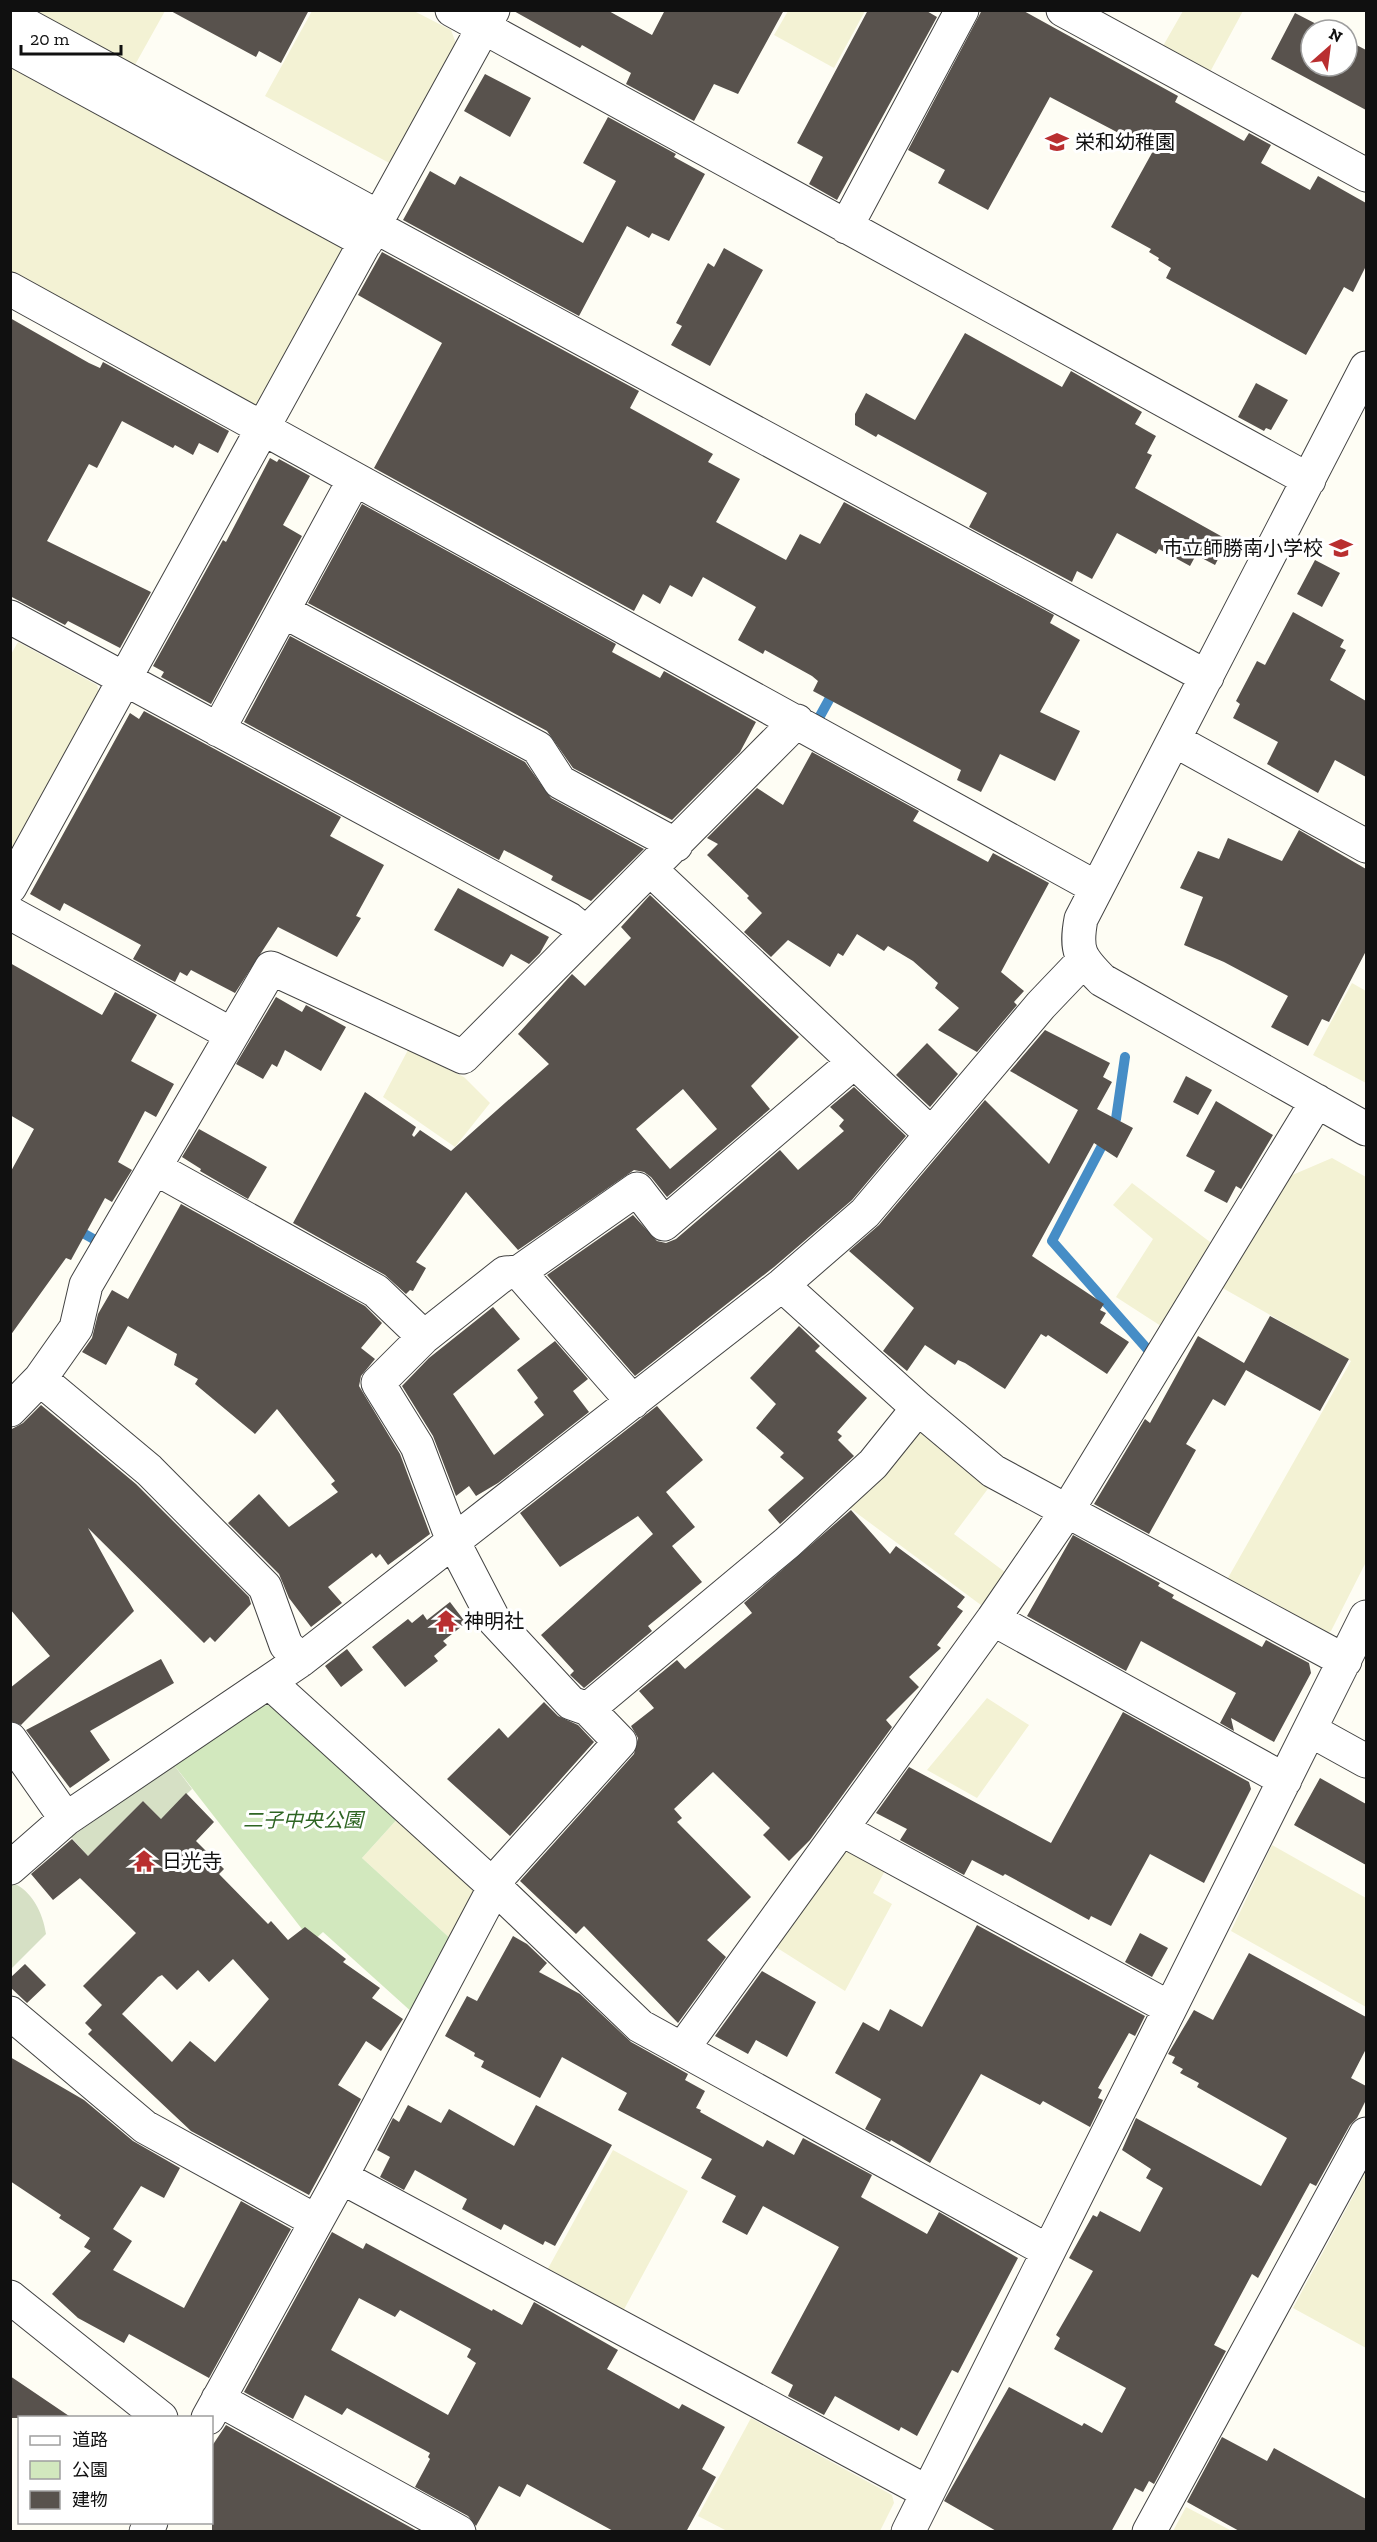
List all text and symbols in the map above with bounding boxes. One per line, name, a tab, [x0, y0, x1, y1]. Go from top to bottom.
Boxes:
scale bar	[21, 18, 122, 56]
north arrow	[1299, 18, 1359, 78]
text: N	[1326, 24, 1346, 46]
text: 20 m	[30, 28, 70, 50]
school or university icon: 栄和幼稚園	[1044, 129, 1070, 155]
place label: 栄和幼稚園	[1075, 130, 1175, 154]
school or university icon: 市立師勝南小学校	[1328, 535, 1354, 561]
place label: 市立師勝南小学校	[1163, 536, 1323, 560]
temple icon: 神明社	[433, 1608, 459, 1634]
place label: 神明社	[464, 1609, 524, 1633]
park label: 二子中央公園	[243, 1808, 366, 1832]
temple icon: 日光寺	[131, 1848, 157, 1874]
place label: 日光寺	[162, 1849, 222, 1873]
legend	[18, 2416, 213, 2524]
text: 道路	[72, 2429, 108, 2451]
text: 公園	[72, 2459, 108, 2481]
text: 建物	[72, 2489, 108, 2511]

